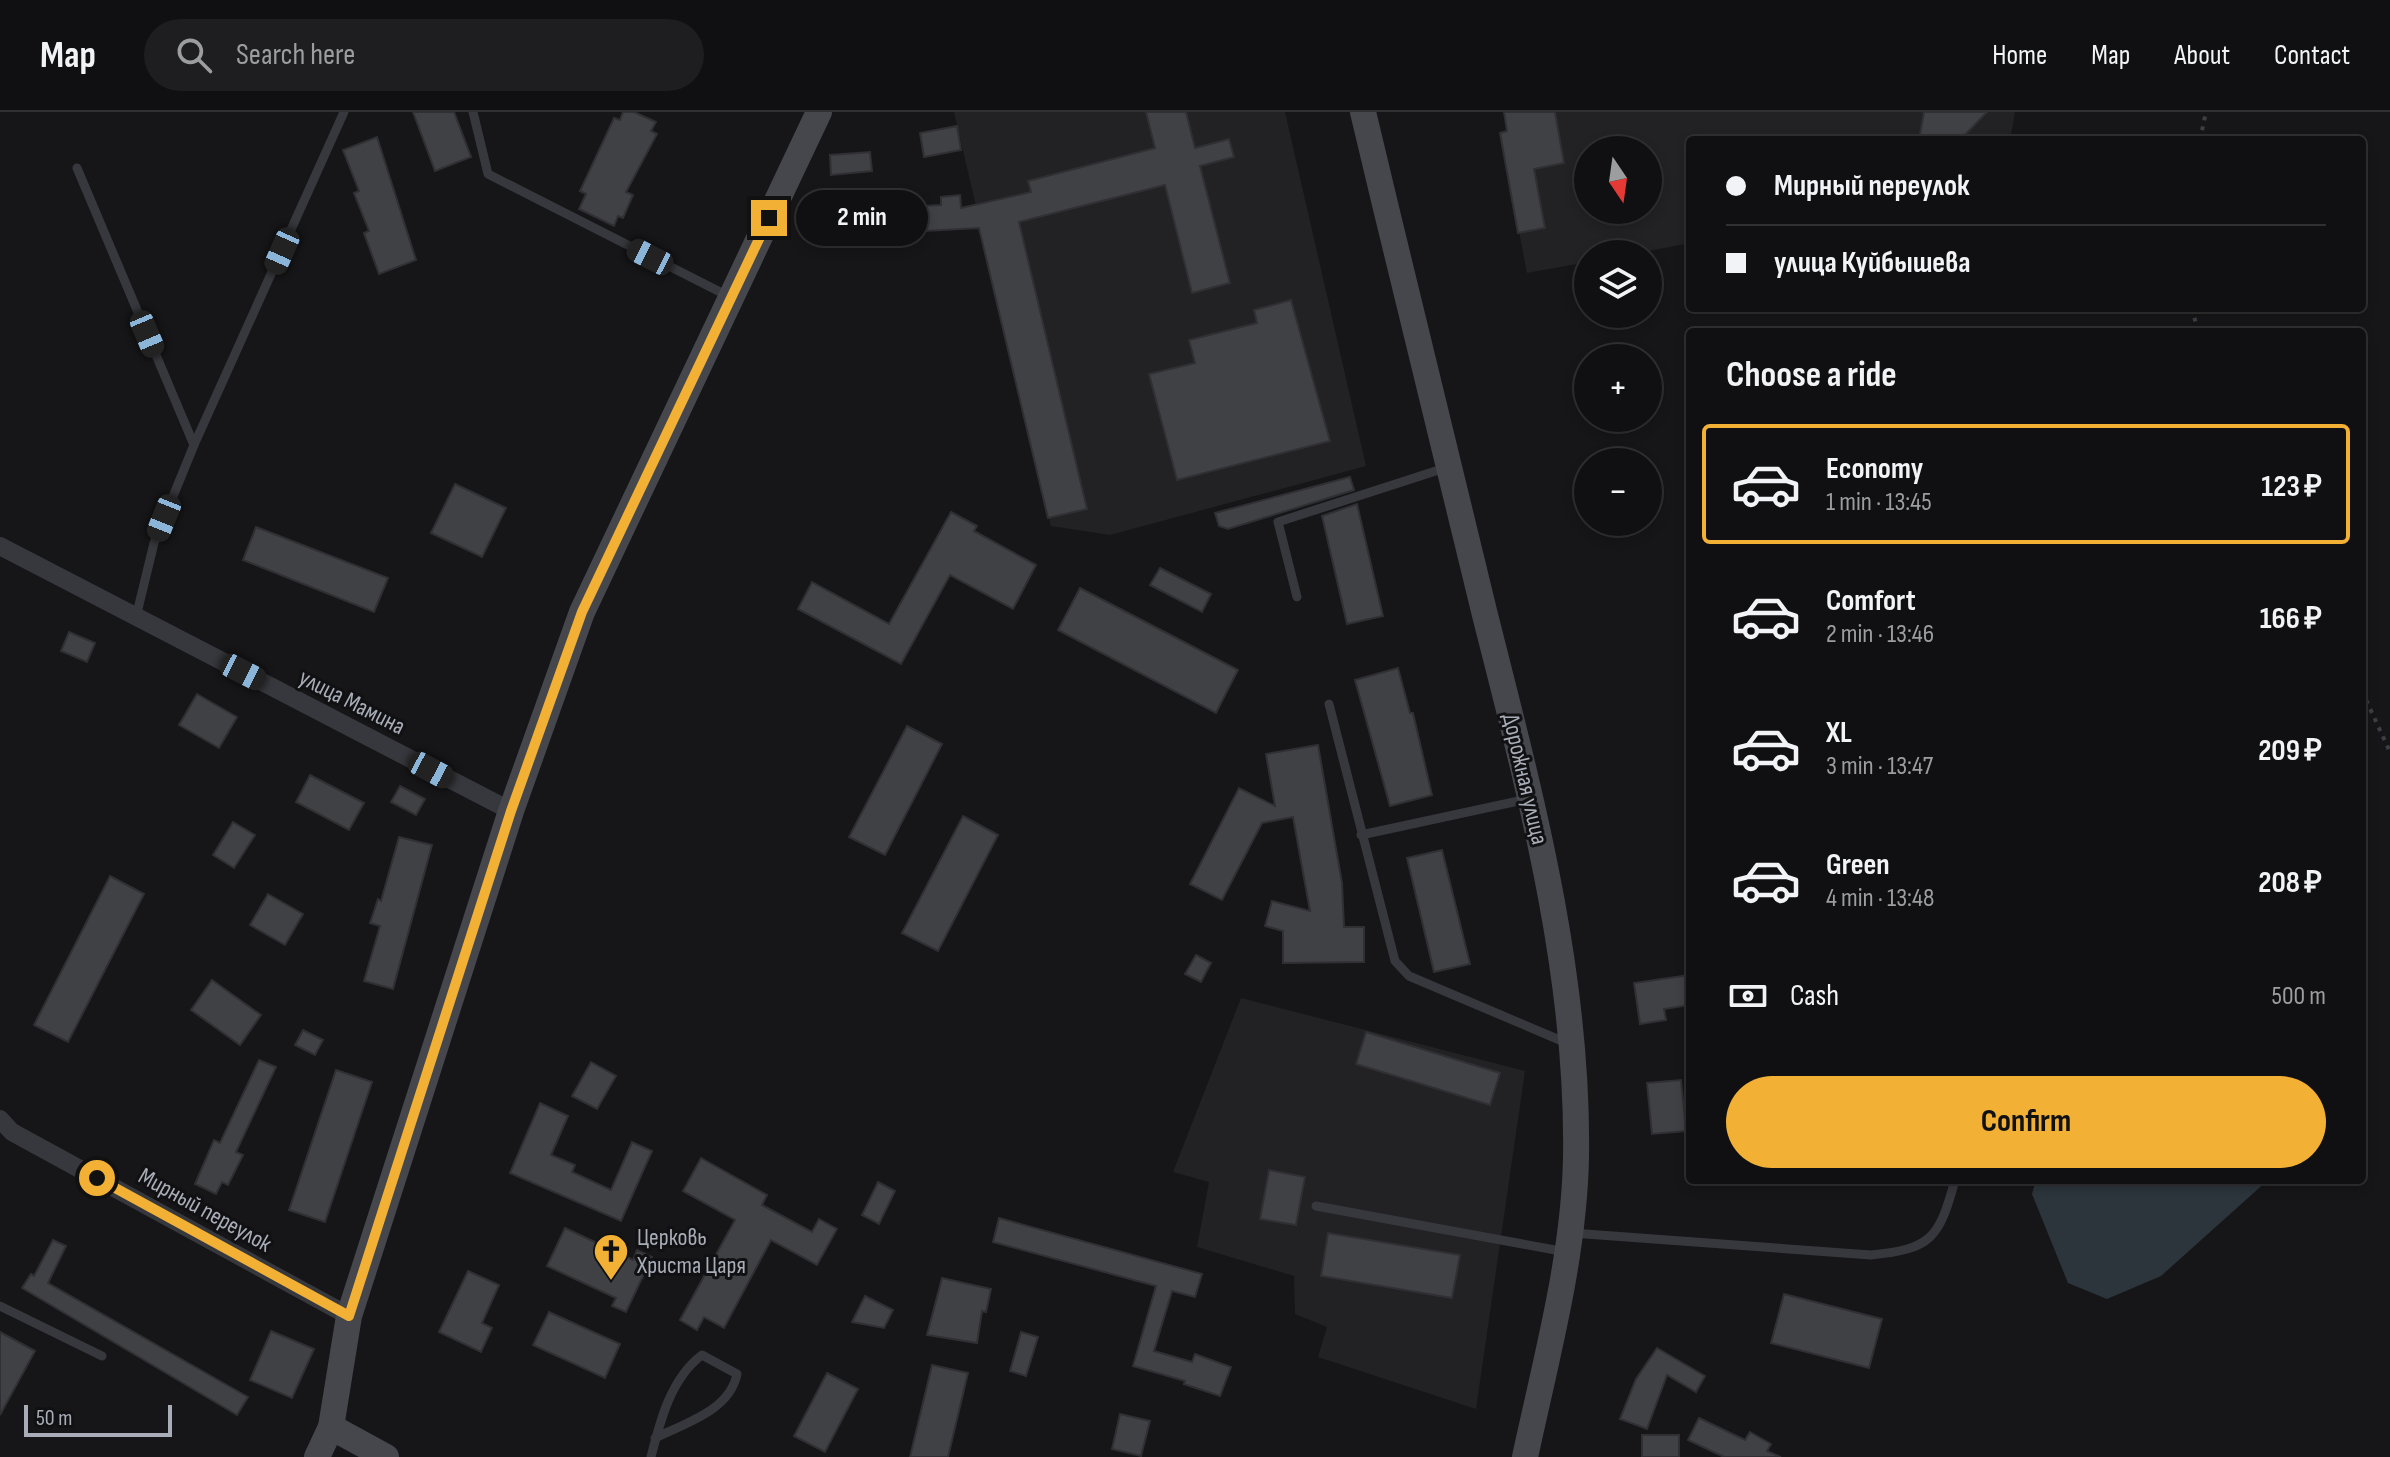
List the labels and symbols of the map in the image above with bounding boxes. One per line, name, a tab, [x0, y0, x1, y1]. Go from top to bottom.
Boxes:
north arrow	[1574, 136, 1662, 224]
callout: 2 min	[797, 190, 929, 246]
route end	[751, 200, 787, 236]
car	[261, 224, 303, 278]
car	[623, 235, 677, 279]
car	[127, 307, 167, 361]
car	[144, 491, 184, 545]
car	[216, 650, 270, 694]
street label: улица Мамина	[294, 663, 410, 741]
street label: Дорожная улица	[1496, 711, 1554, 847]
car	[404, 748, 458, 792]
route start	[79, 1160, 115, 1196]
street label: Мирный переулок	[133, 1161, 278, 1259]
place label: Церковь Христа Царя	[636, 1223, 746, 1280]
church icon: Церковь Христа Царя	[592, 1232, 630, 1282]
scale bar	[24, 1401, 172, 1437]

